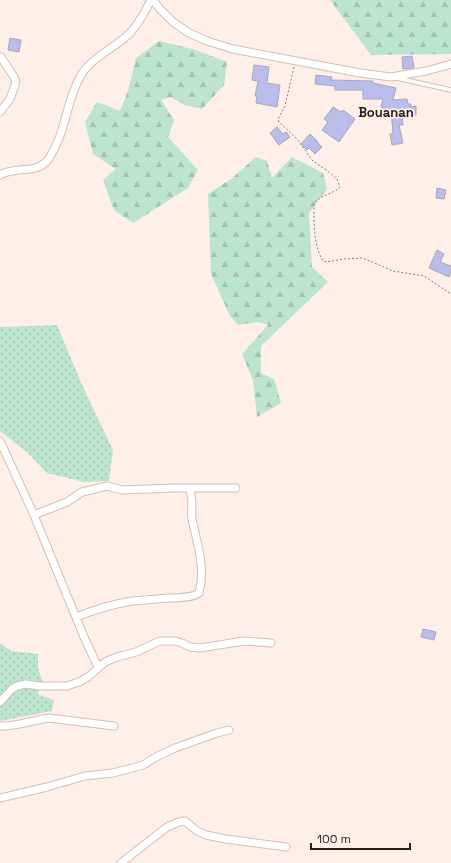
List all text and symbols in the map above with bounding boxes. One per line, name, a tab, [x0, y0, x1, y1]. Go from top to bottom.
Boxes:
district label: Bouanan	[358, 104, 414, 121]
scale bar	[311, 825, 410, 851]
text: 100 m	[317, 831, 351, 847]

